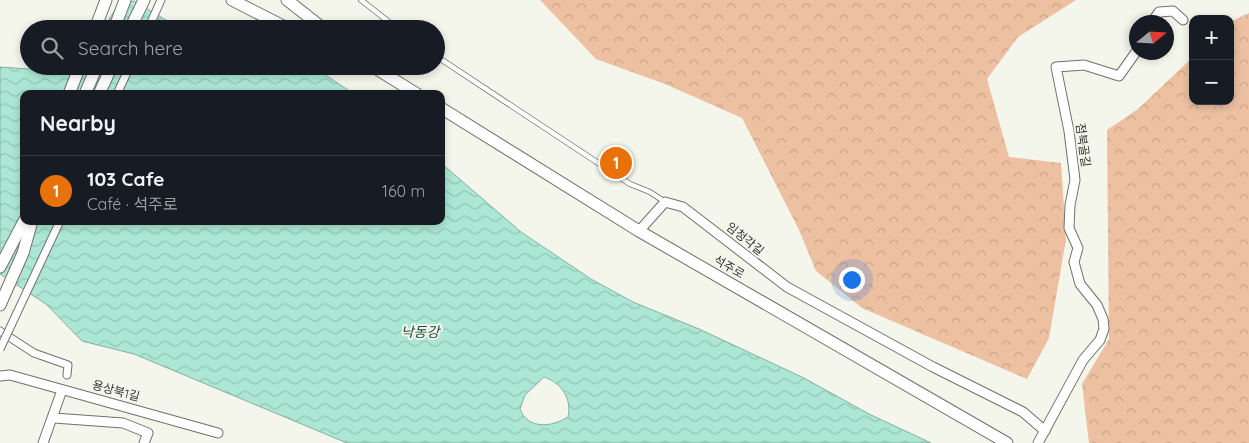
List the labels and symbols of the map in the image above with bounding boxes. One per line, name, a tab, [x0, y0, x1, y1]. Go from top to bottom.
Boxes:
north arrow	[1129, 15, 1174, 60]
street label: 점북골길	[1073, 122, 1094, 168]
pin: 1	[600, 144, 632, 182]
street label: 임청각길	[723, 219, 767, 258]
street label: 석주로	[711, 252, 747, 281]
your location	[839, 267, 865, 293]
water label: 낙동강	[401, 323, 441, 341]
street label: 용상북1길	[91, 377, 142, 404]

